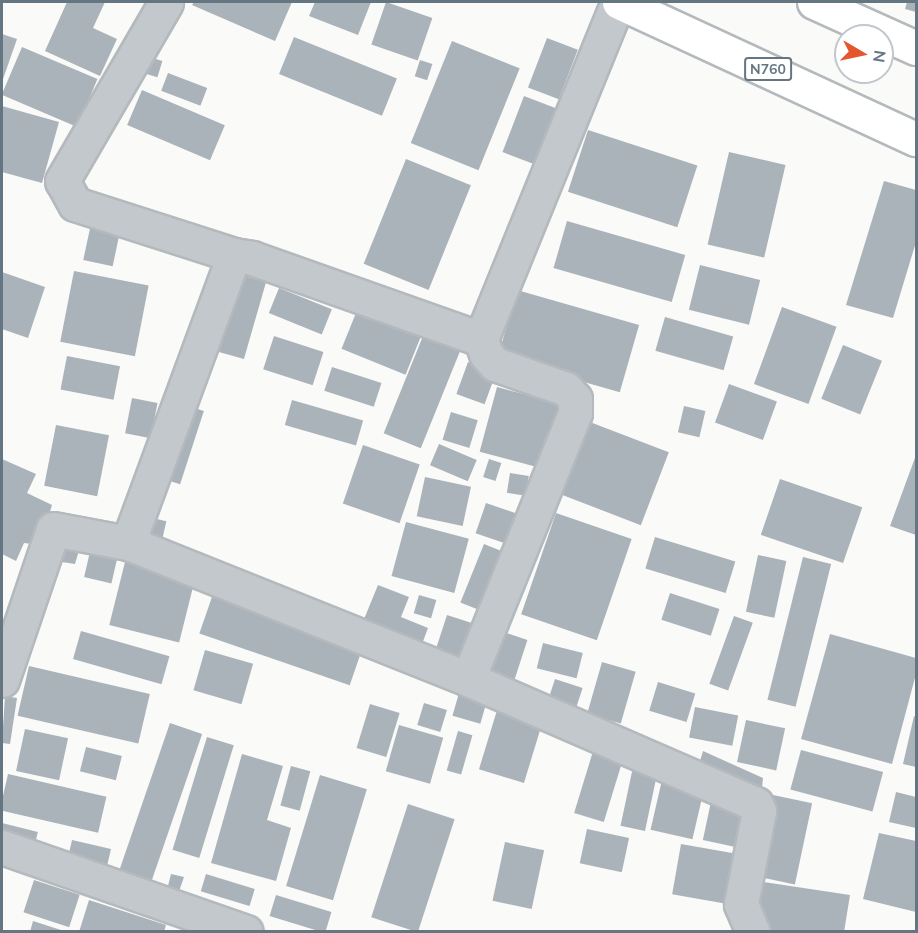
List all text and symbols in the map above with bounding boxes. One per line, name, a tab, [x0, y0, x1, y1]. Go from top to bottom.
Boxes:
north arrow	[834, 24, 894, 84]
text: N	[869, 49, 891, 64]
road number: N760	[744, 58, 792, 80]

